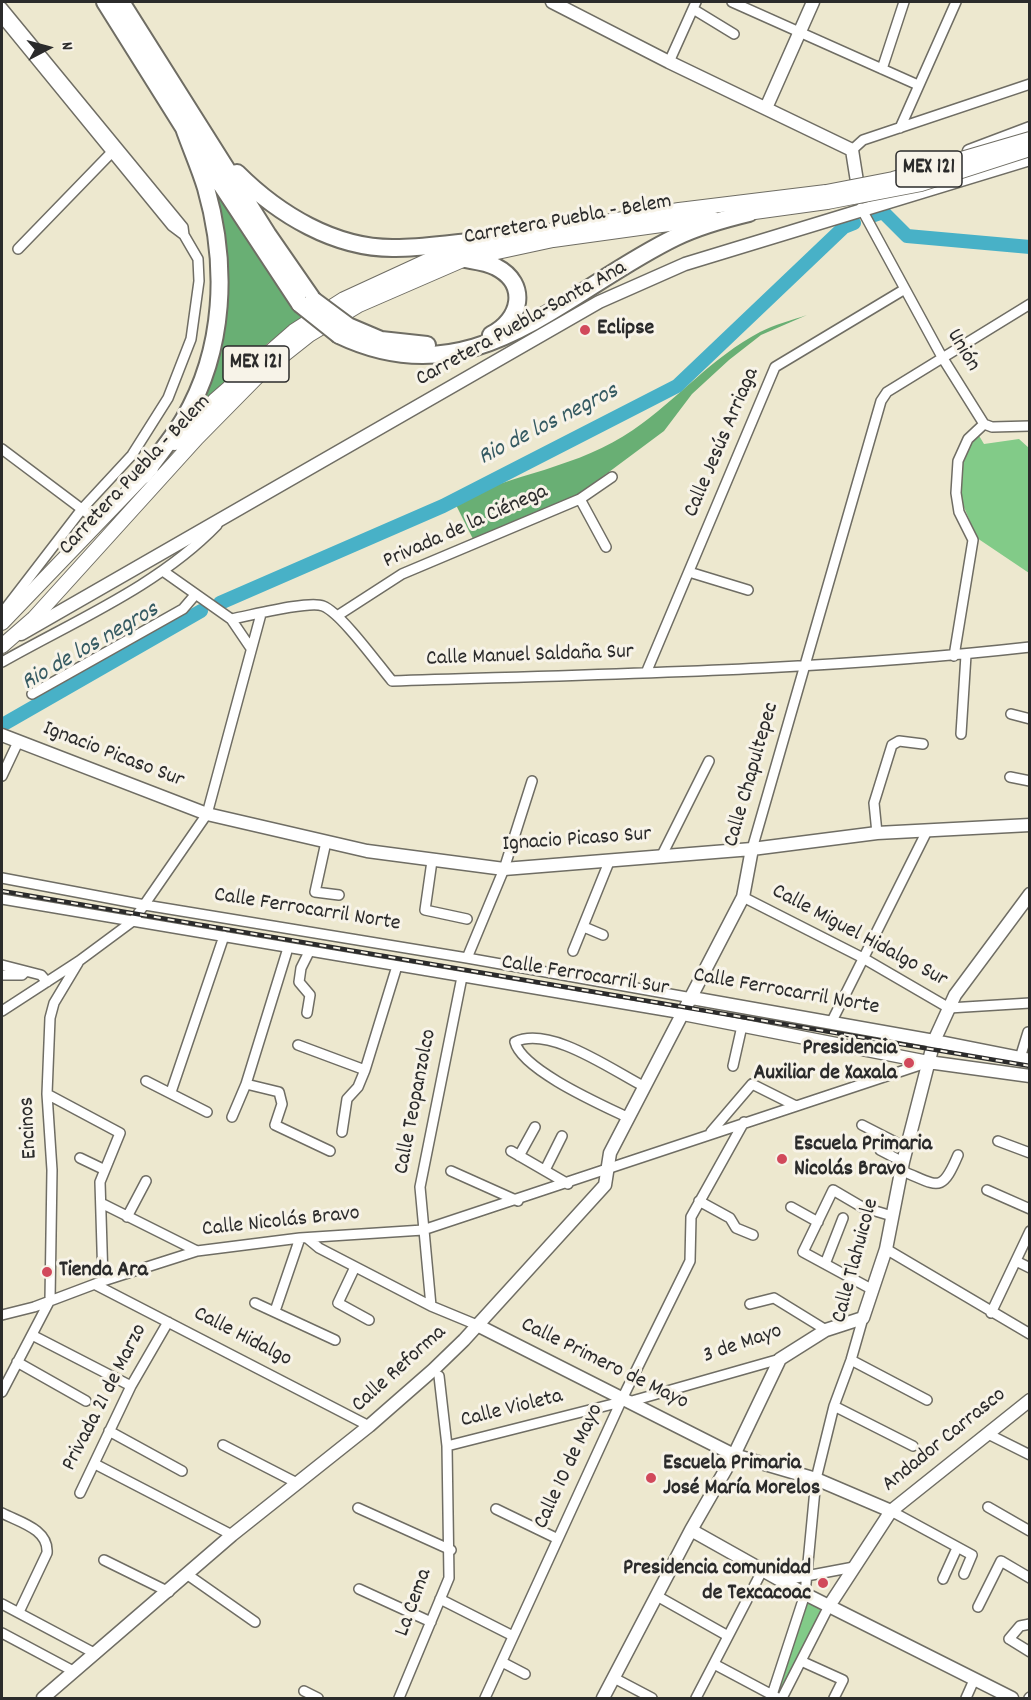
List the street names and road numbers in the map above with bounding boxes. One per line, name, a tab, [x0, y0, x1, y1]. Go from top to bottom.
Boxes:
road number: MEX 121	[896, 151, 962, 187]
street label: Carretera Puebla - Belem	[462, 190, 674, 252]
street label: Carretera Puebla-Santa Ana	[412, 256, 632, 394]
street label: Unión	[939, 325, 985, 377]
road number: MEX 121	[223, 346, 289, 382]
street label: Calle Jesús Arriaga	[680, 364, 766, 522]
street label: Carretera Puebla - Belem	[55, 390, 217, 562]
street label: Privada de la Ciénega	[380, 480, 552, 576]
street label: Calle Manuel Saldaña Sur	[426, 640, 634, 674]
street label: Calle Chapultepec	[720, 700, 786, 850]
street label: Ignacio Picaso Sur	[39, 717, 187, 795]
street label: Ignacio Picaso Sur	[502, 823, 652, 859]
street label: Calle Miguel Hidalgo Sur	[767, 879, 951, 995]
street label: Calle Ferrocarril Norte	[212, 883, 402, 939]
street label: Calle Ferrocarril Sur	[499, 951, 671, 1003]
street label: Calle Ferrocarril Norte	[691, 964, 881, 1022]
street label: Calle Teopanzolco	[390, 1027, 444, 1177]
street label: Encinos	[15, 1096, 45, 1160]
street label: Calle Tlahuicole	[828, 1196, 886, 1326]
street label: Calle Nicolás Bravo	[201, 1202, 361, 1244]
street label: Calle Hidalgo	[188, 1302, 296, 1374]
street label: Calle Primero de Mayo	[516, 1313, 692, 1417]
street label: 3 de Mayo	[700, 1319, 786, 1371]
street label: Privada 21 de Marzo	[58, 1320, 154, 1476]
street label: Calle Reforma	[347, 1321, 453, 1419]
street label: Andador Carrasco	[878, 1383, 1012, 1499]
street label: Calle Violeta	[458, 1385, 566, 1435]
street label: Calle 10 de Mayo	[529, 1400, 611, 1534]
street label: La Cema	[391, 1565, 439, 1641]

